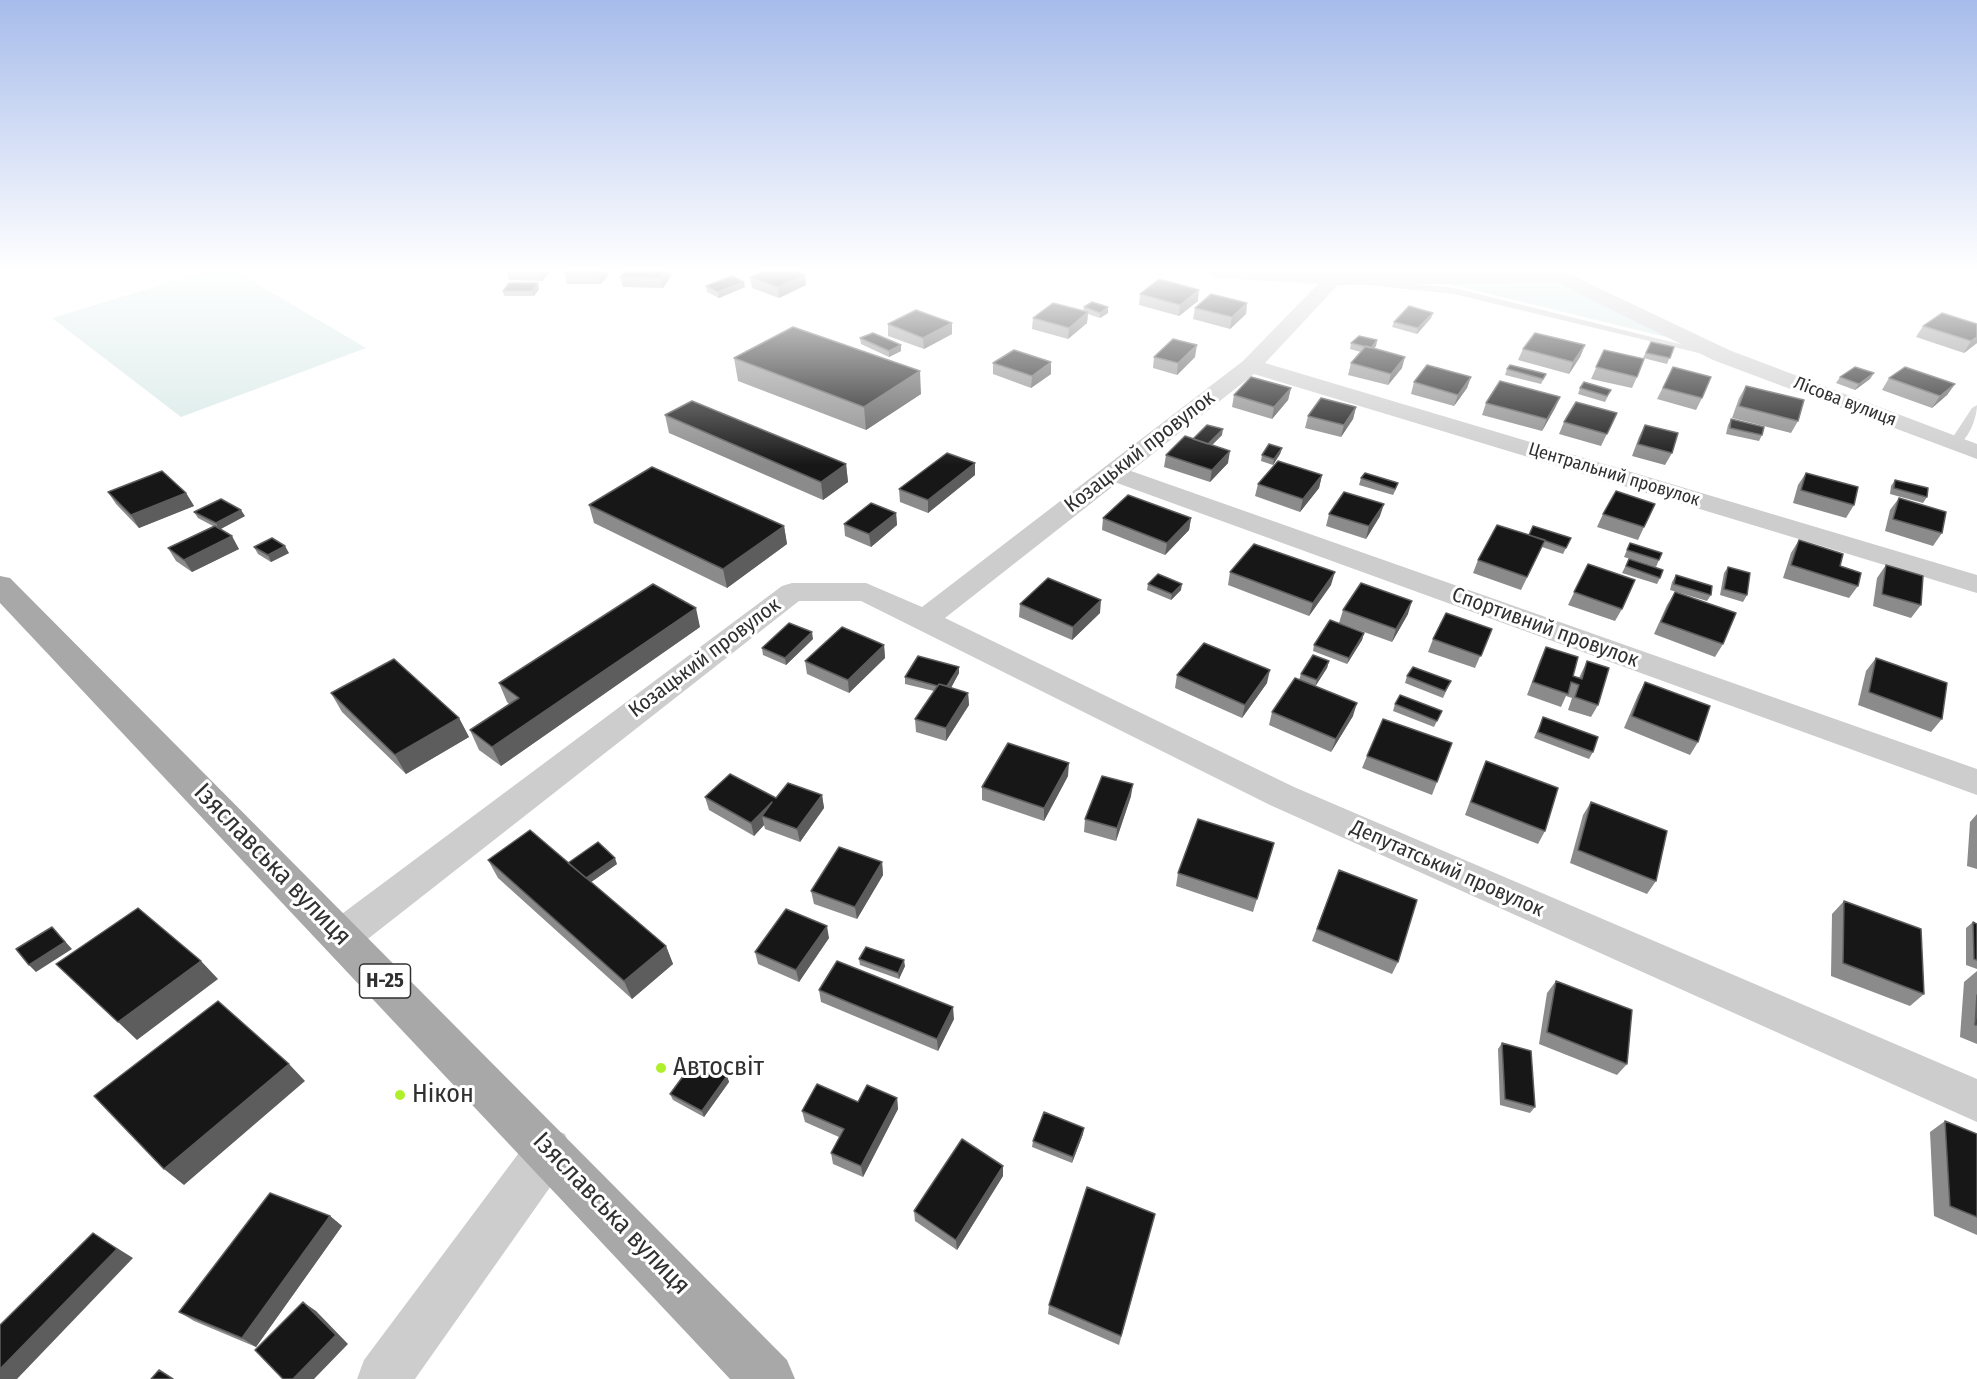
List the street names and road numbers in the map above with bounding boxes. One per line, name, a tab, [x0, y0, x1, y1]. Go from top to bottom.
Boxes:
street label: Лісова вулиця	[1791, 373, 1899, 431]
street label: Козацький провулок	[1060, 386, 1220, 518]
street label: Центральний провулок	[1526, 439, 1702, 511]
street label: Спортивний провулок	[1448, 583, 1642, 673]
street label: Козацький провулок	[624, 593, 786, 723]
street label: Ізяславська вулиця	[187, 777, 357, 953]
street label: Депутатський провулок	[1347, 815, 1547, 923]
road number: Н-25	[360, 964, 410, 998]
street label: Ізяславська вулиця	[526, 1126, 696, 1302]

